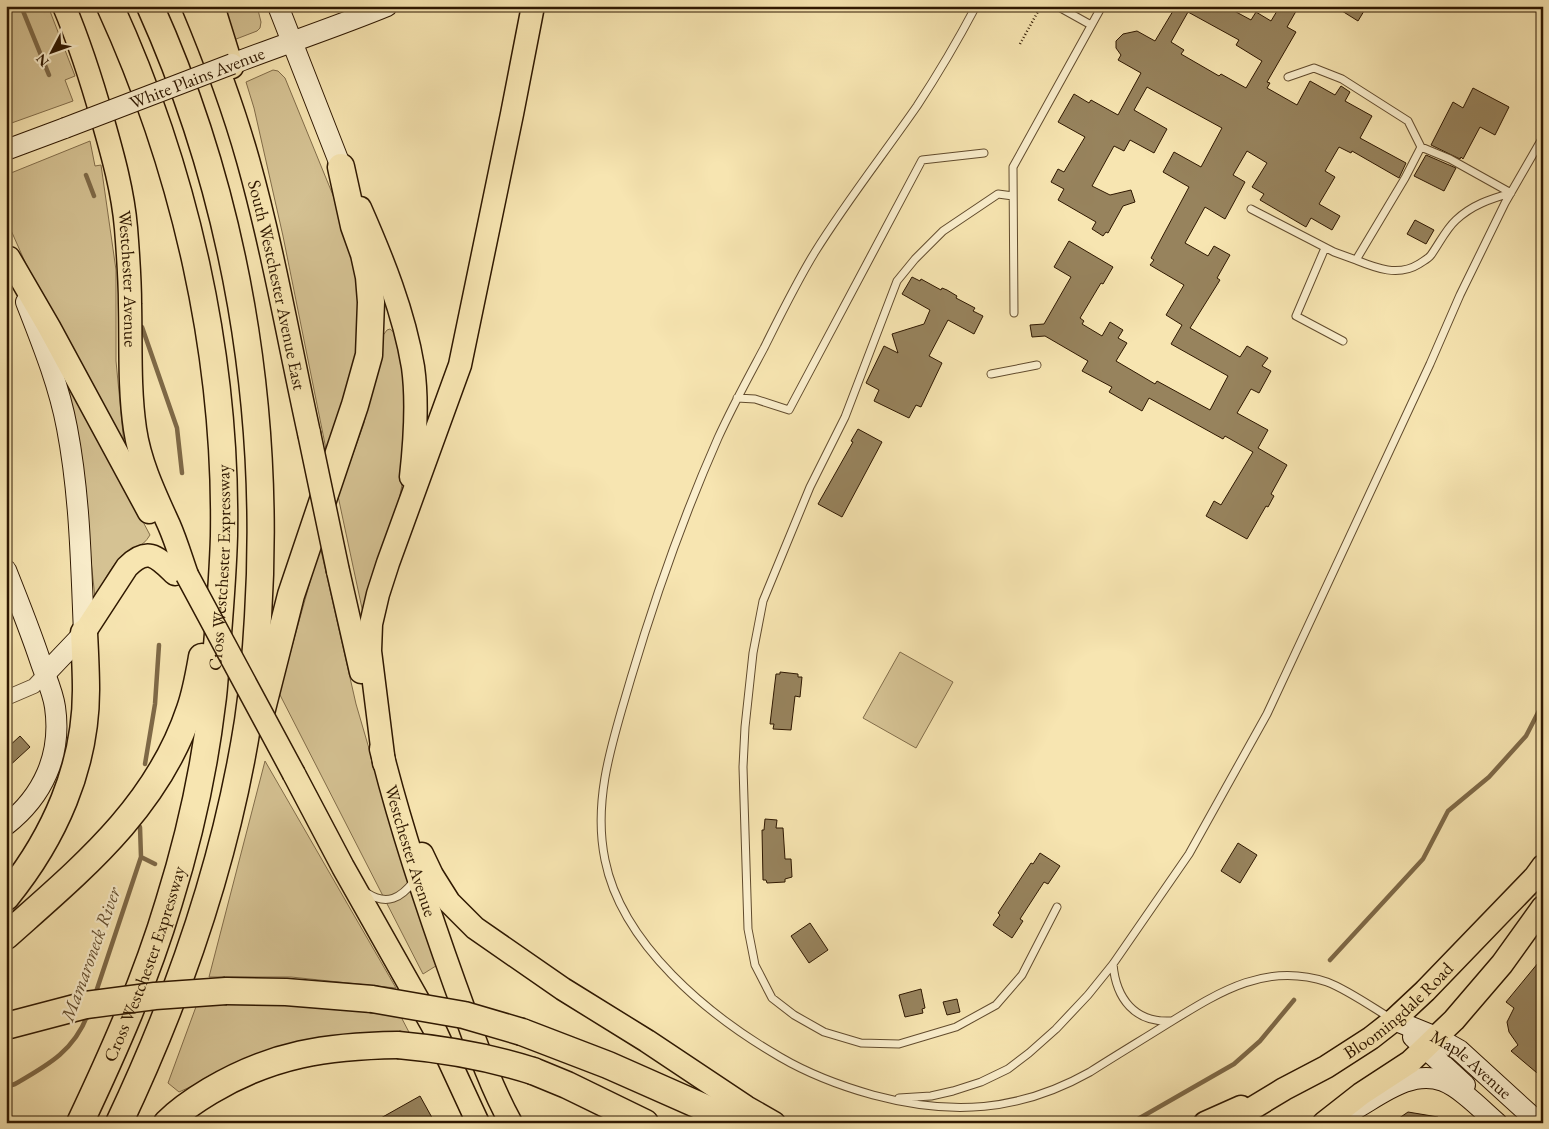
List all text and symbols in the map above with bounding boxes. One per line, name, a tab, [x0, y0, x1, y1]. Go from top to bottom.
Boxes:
north arrow	[28, 28, 78, 78]
street label: White Plains Avenue	[126, 41, 268, 114]
text: N	[31, 50, 53, 71]
street label: South Westchester Avenue East	[243, 178, 312, 392]
street label: Westchester Avenue	[113, 209, 142, 347]
street label: Cross Westchester Expressway	[203, 464, 235, 672]
street label: Westchester Avenue	[380, 782, 442, 920]
street label: Cross Westchester Expressway	[98, 863, 190, 1065]
water label: Mamaroneck River	[54, 883, 127, 1026]
street label: Bloomingdale Road	[1339, 956, 1458, 1064]
street label: Maple Avenue	[1426, 1024, 1517, 1104]

